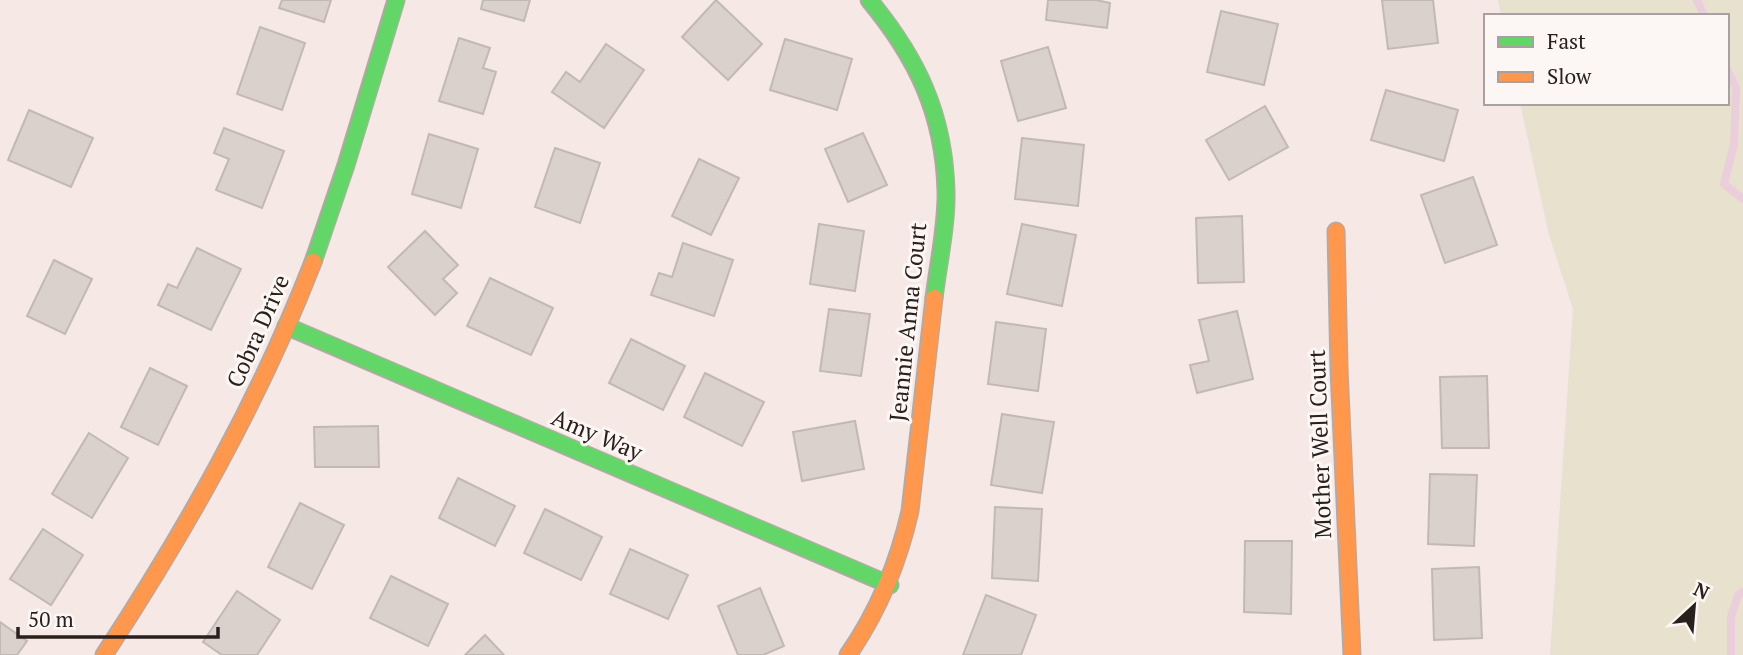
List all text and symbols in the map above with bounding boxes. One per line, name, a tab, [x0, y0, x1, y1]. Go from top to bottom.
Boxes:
legend	[1484, 14, 1729, 105]
text: Fast	[1547, 27, 1586, 55]
text: Slow	[1547, 62, 1592, 90]
street label: Jeannie Anna Court	[882, 221, 933, 423]
street label: Cobra Drive	[219, 269, 296, 392]
street label: Mother Well Court	[1301, 349, 1338, 539]
street label: Amy Way	[547, 402, 648, 468]
north arrow	[1659, 571, 1729, 641]
text: N	[1690, 576, 1714, 605]
scale bar	[18, 596, 217, 640]
text: 50 m	[28, 605, 74, 633]

